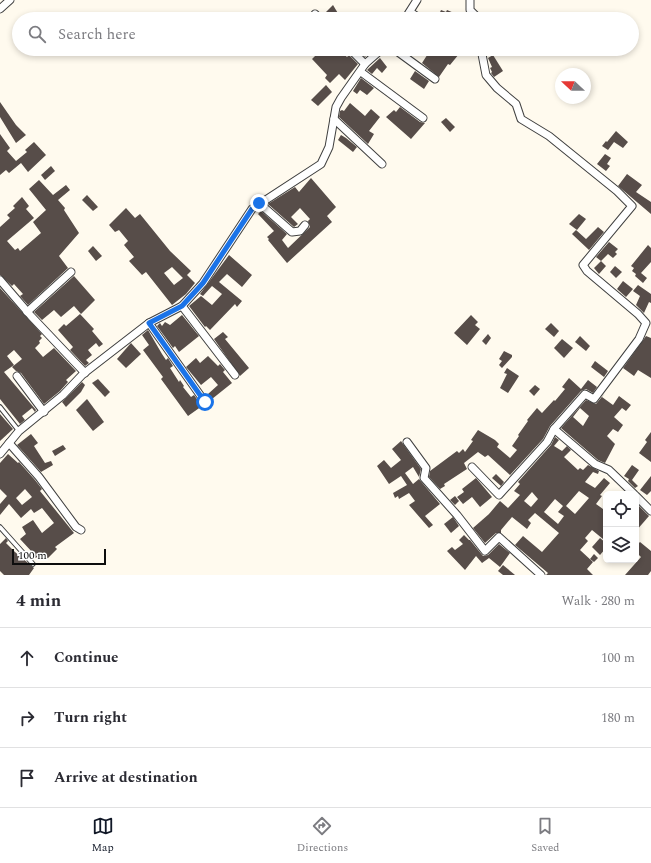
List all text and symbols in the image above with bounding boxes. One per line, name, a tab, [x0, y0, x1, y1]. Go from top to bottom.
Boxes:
search box	[12, 12, 639, 56]
icon: search	[26, 23, 48, 45]
text: Search here	[58, 23, 136, 46]
north arrow	[555, 68, 591, 104]
route end	[250, 194, 268, 212]
route start	[196, 393, 214, 411]
map controls	[603, 491, 639, 563]
button: locate	[603, 491, 639, 527]
button: layers	[603, 527, 639, 563]
scale bar	[12, 547, 106, 566]
text: 100 m	[18, 547, 47, 564]
text: 4 min	[16, 588, 61, 614]
text: Walk · 280 m	[561, 591, 635, 611]
text: Continue	[54, 646, 119, 669]
icon: ahead	[16, 647, 38, 669]
text: 100 m	[601, 648, 635, 668]
text: Turn right	[54, 706, 127, 729]
icon: right	[16, 707, 38, 729]
text: 180 m	[601, 708, 635, 728]
text: Arrive at destination	[54, 766, 198, 789]
icon: arrive	[16, 767, 38, 789]
tab: Map	[92, 815, 114, 856]
tab: Directions	[297, 815, 348, 856]
tab: Saved	[531, 815, 559, 856]

